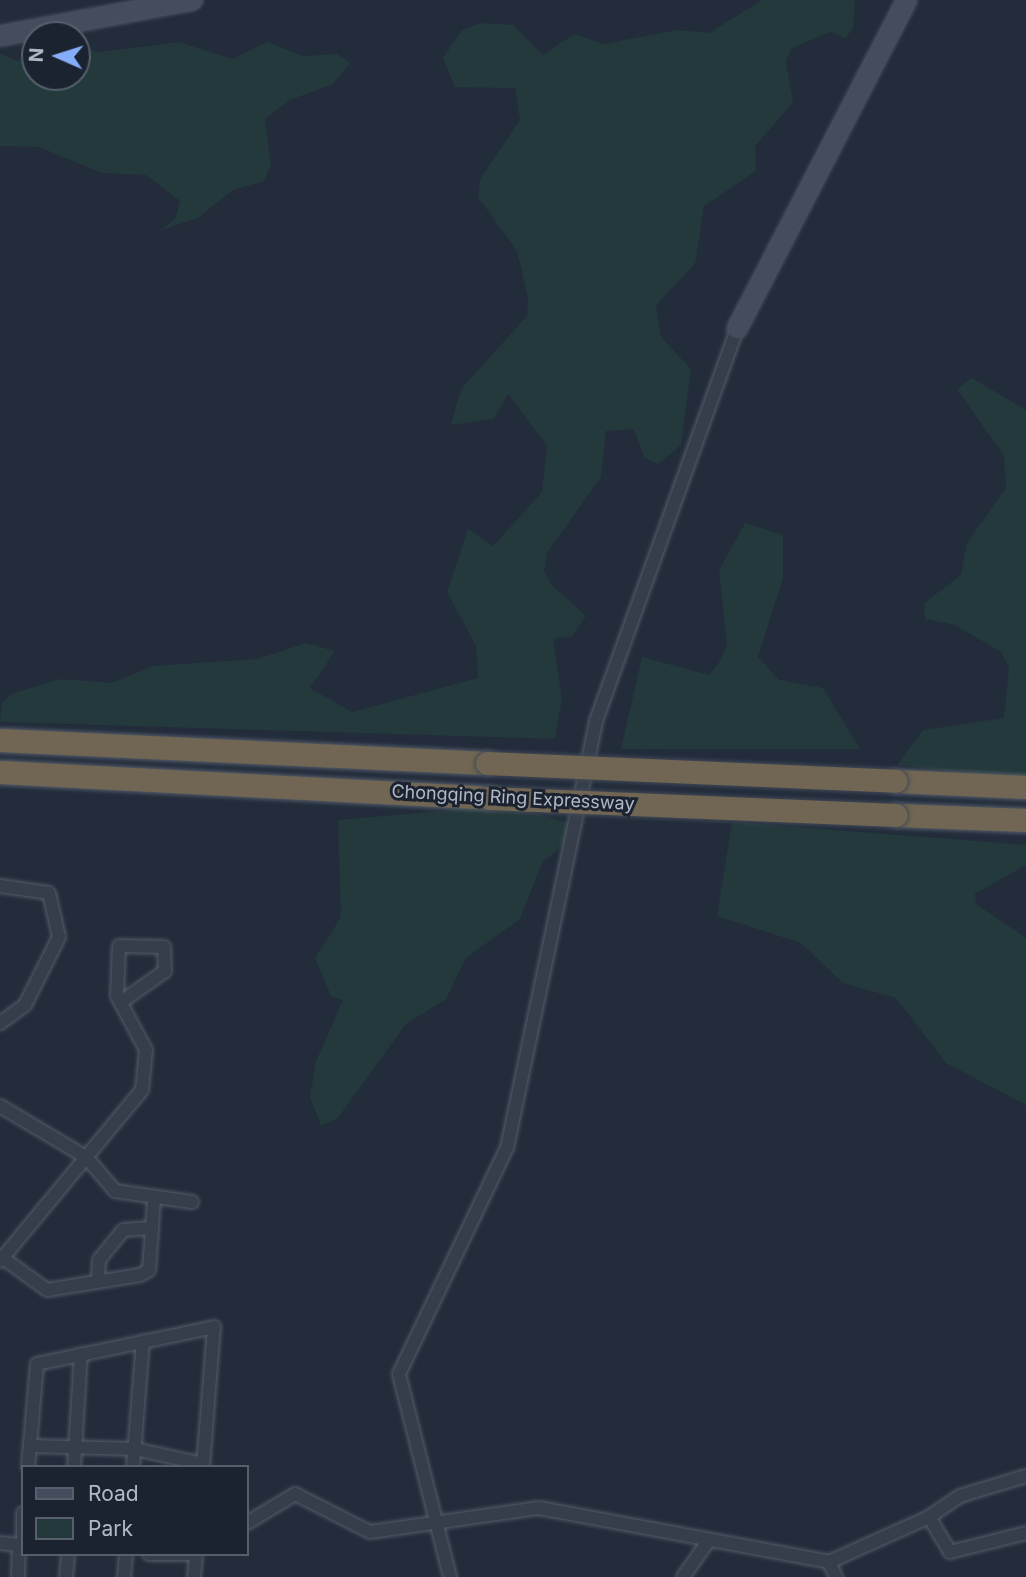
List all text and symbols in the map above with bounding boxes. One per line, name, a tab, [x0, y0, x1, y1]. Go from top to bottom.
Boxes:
north arrow	[21, 21, 91, 91]
text: N	[25, 47, 48, 63]
street label: Chongqing Ring Expressway	[391, 781, 635, 815]
legend	[21, 1465, 248, 1556]
text: Road	[88, 1481, 139, 1506]
text: Park	[88, 1516, 133, 1541]

